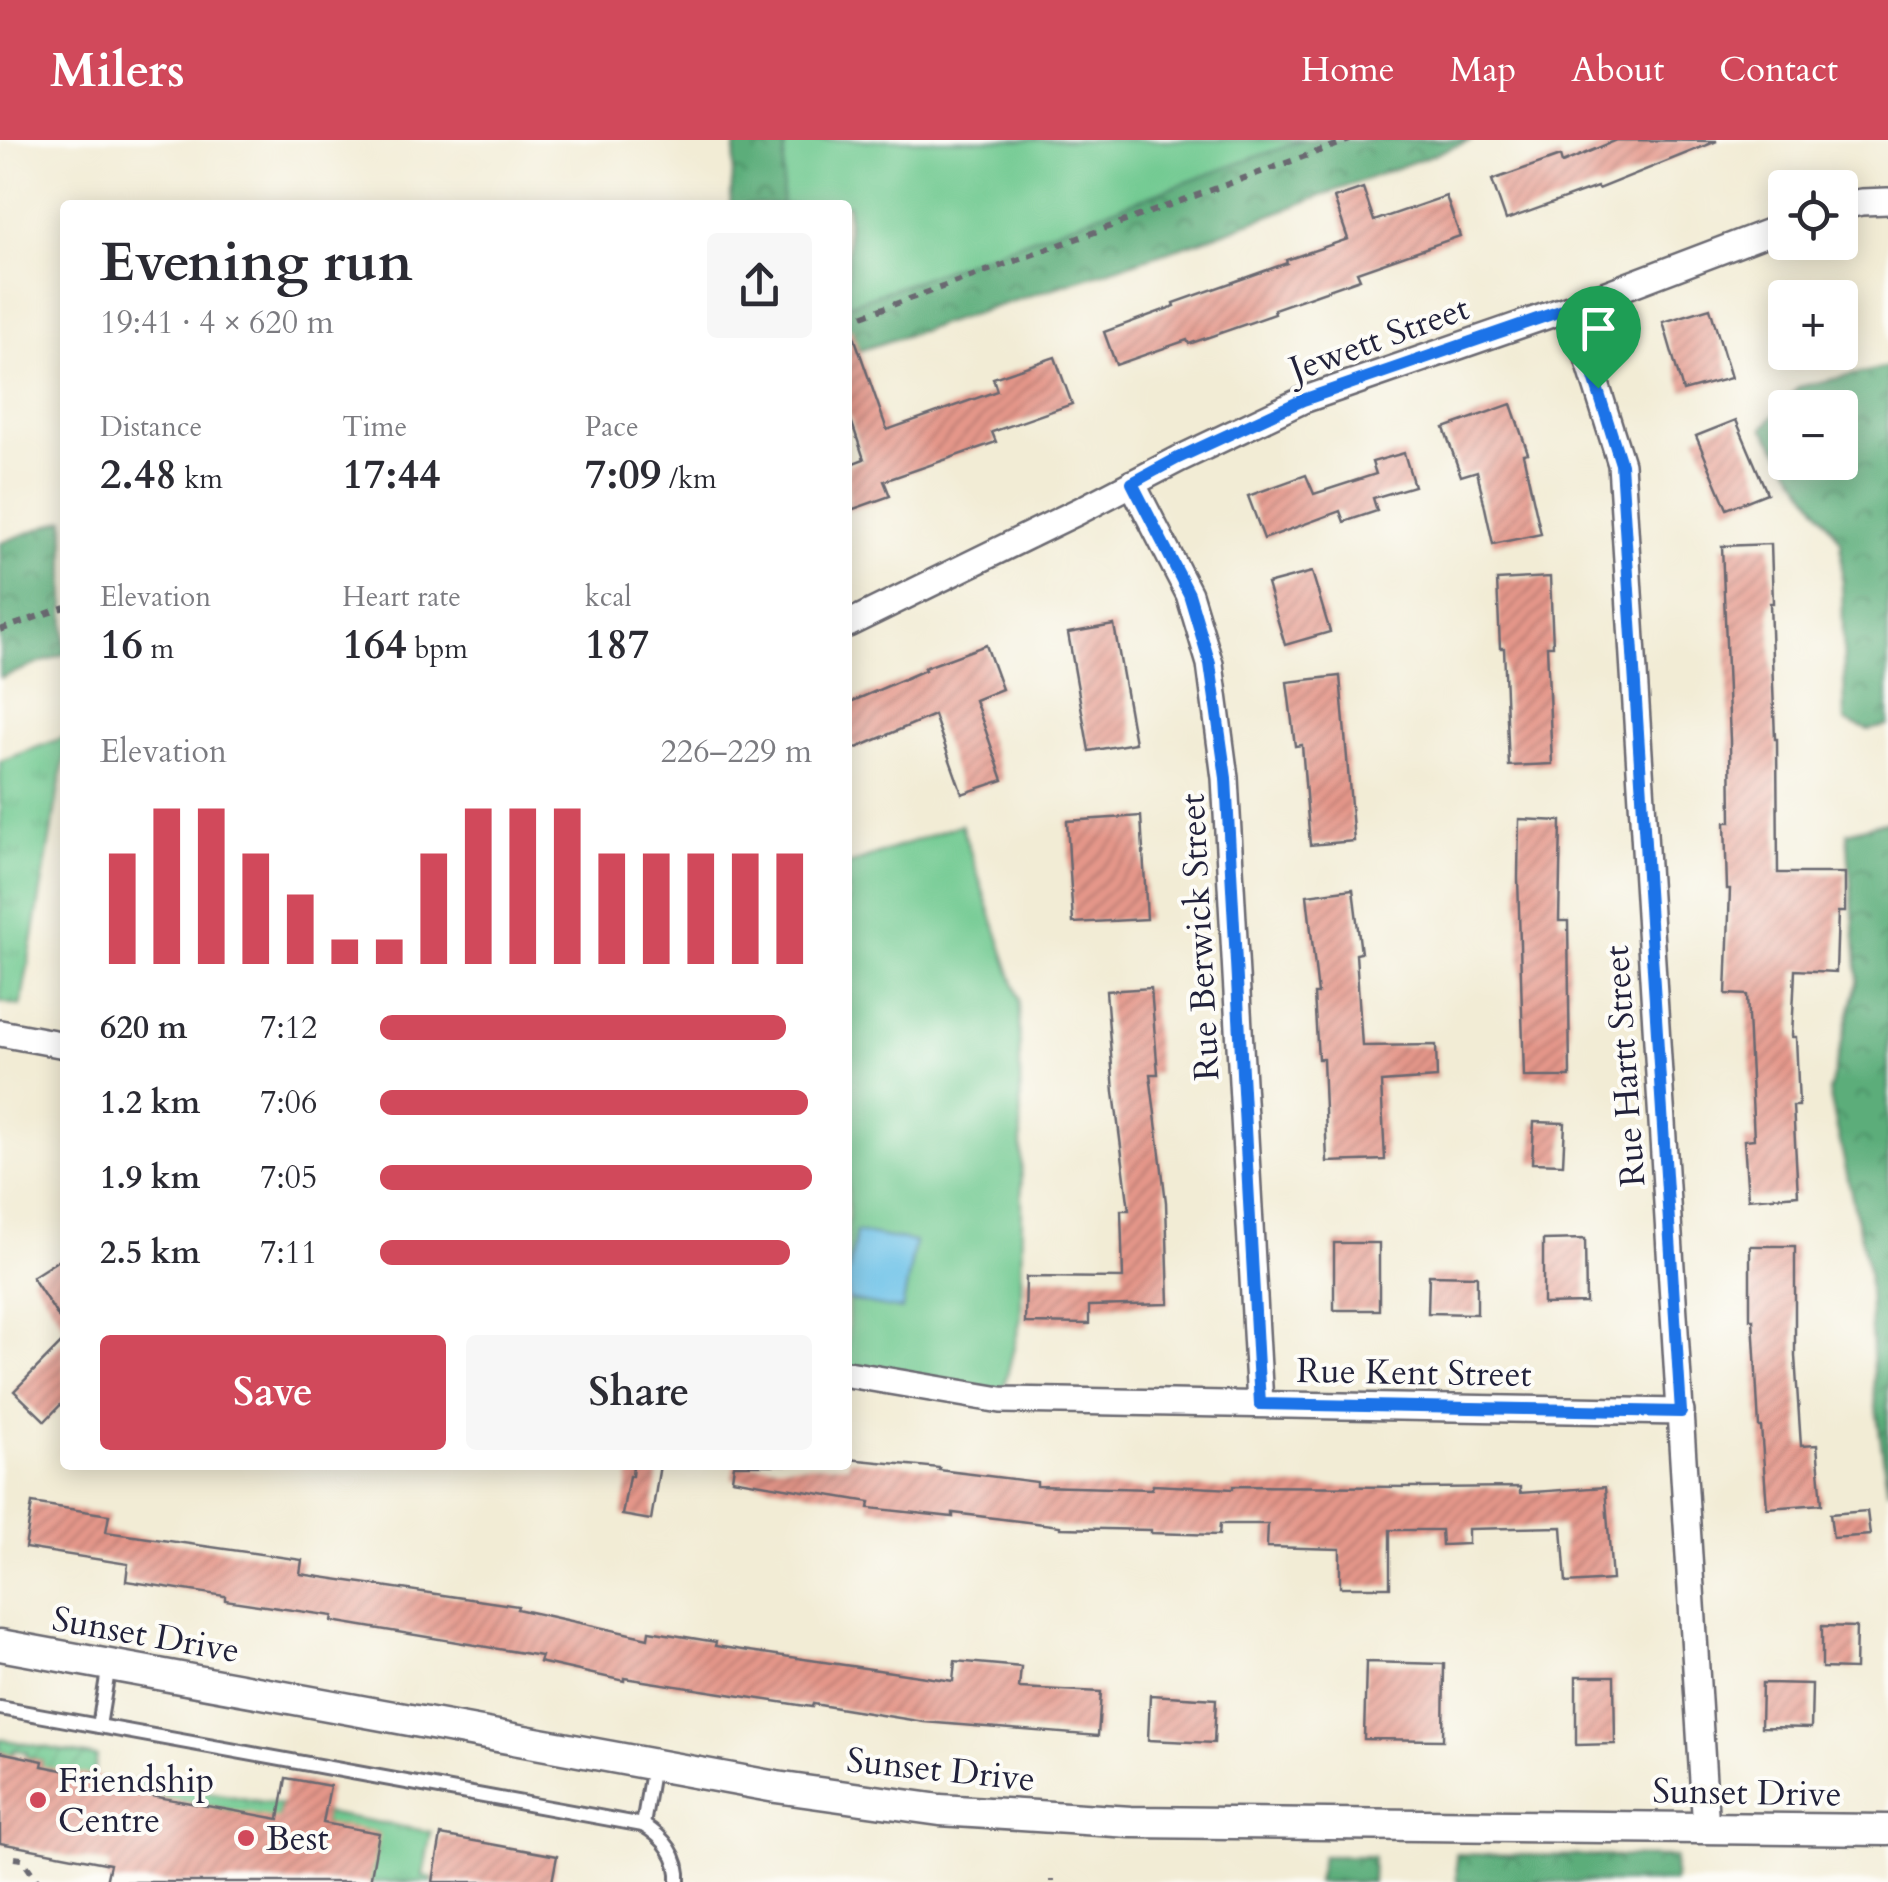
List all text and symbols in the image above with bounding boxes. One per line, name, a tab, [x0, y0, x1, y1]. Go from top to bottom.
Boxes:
text: Milers	[50, 38, 185, 103]
text: Home	[1301, 46, 1395, 94]
text: Map	[1450, 46, 1516, 94]
text: About	[1571, 46, 1664, 94]
text: Contact	[1719, 46, 1838, 94]
map controls	[1768, 170, 1858, 480]
button: locate	[1768, 170, 1858, 260]
text: Evening run	[100, 226, 413, 300]
button: share	[707, 233, 812, 338]
button: +	[1768, 280, 1858, 370]
street label: Jewett Street	[1278, 284, 1476, 395]
pin	[1556, 286, 1641, 389]
text: 19:41 · 4 × 620 m	[100, 301, 334, 345]
icon: arrive	[1571, 301, 1626, 356]
button: −	[1768, 390, 1858, 480]
text: Distance	[100, 408, 202, 446]
text: Time	[342, 408, 407, 446]
text: Pace	[585, 408, 639, 446]
text: 2.48	[100, 446, 177, 503]
text: 17:44	[342, 446, 441, 503]
text: 7:09	[585, 446, 661, 503]
text: km	[177, 460, 223, 498]
text: /km	[661, 460, 717, 498]
text: Elevation	[100, 578, 211, 616]
text: Heart rate	[342, 578, 461, 616]
text: kcal	[585, 578, 632, 616]
text: 16	[100, 616, 143, 673]
text: 164	[342, 616, 407, 673]
text: 187	[585, 616, 649, 673]
text: m	[143, 630, 174, 668]
text: bpm	[407, 630, 468, 668]
text: Elevation	[100, 730, 227, 774]
text: 226–229 m	[660, 730, 812, 774]
street label: Rue Berwick Street	[1169, 792, 1231, 1082]
street label: Rue Hartt Street	[1593, 944, 1657, 1188]
text: 620 m	[100, 1006, 187, 1050]
text: 7:12	[260, 1006, 317, 1050]
text: 1.2 km	[100, 1081, 200, 1125]
text: 7:06	[260, 1081, 317, 1125]
text: 1.9 km	[100, 1156, 200, 1200]
text: 7:05	[260, 1156, 317, 1200]
text: 2.5 km	[100, 1231, 200, 1275]
text: 7:11	[260, 1231, 317, 1275]
button: Save	[100, 1335, 446, 1450]
button: Share	[466, 1335, 812, 1450]
street label: Rue Kent Street	[1296, 1347, 1532, 1399]
street label: Sunset Drive	[48, 1595, 243, 1675]
street label: Sunset Drive	[844, 1736, 1038, 1804]
place label: Friendship Centre	[58, 1757, 214, 1845]
street label: Sunset Drive	[1652, 1767, 1842, 1819]
marker: Friendship Centre	[27, 1789, 49, 1811]
place label: Best	[266, 1815, 328, 1863]
marker: Best	[235, 1827, 257, 1849]

